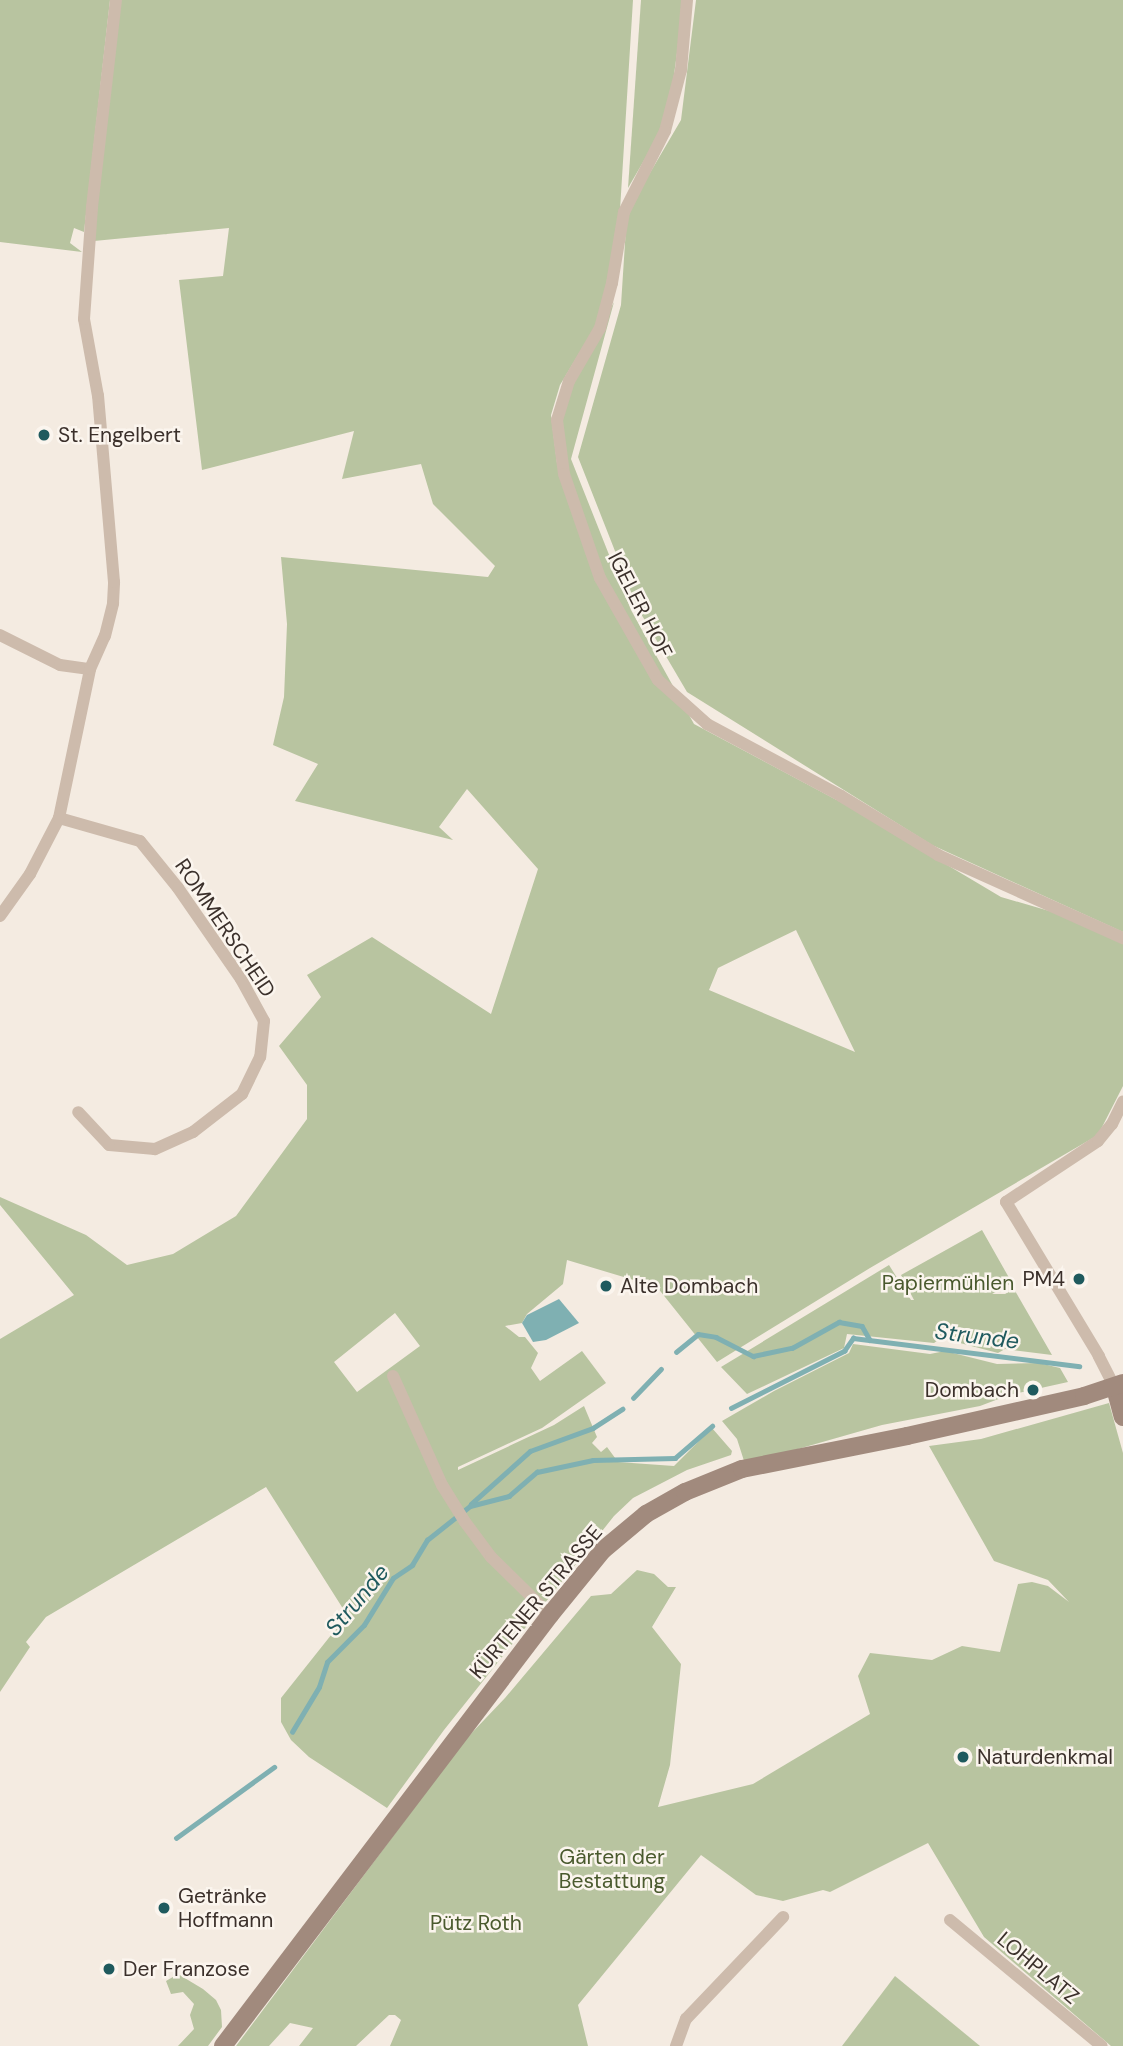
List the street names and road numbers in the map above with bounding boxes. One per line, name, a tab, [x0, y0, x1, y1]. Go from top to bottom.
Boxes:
street label: IGELER HOF	[603, 548, 677, 662]
street label: ROMMERSCHEID	[169, 854, 281, 1002]
street label: KÜRTENER STRASSE	[464, 1520, 608, 1684]
street label: LOHPLATZ	[992, 1927, 1084, 2009]

